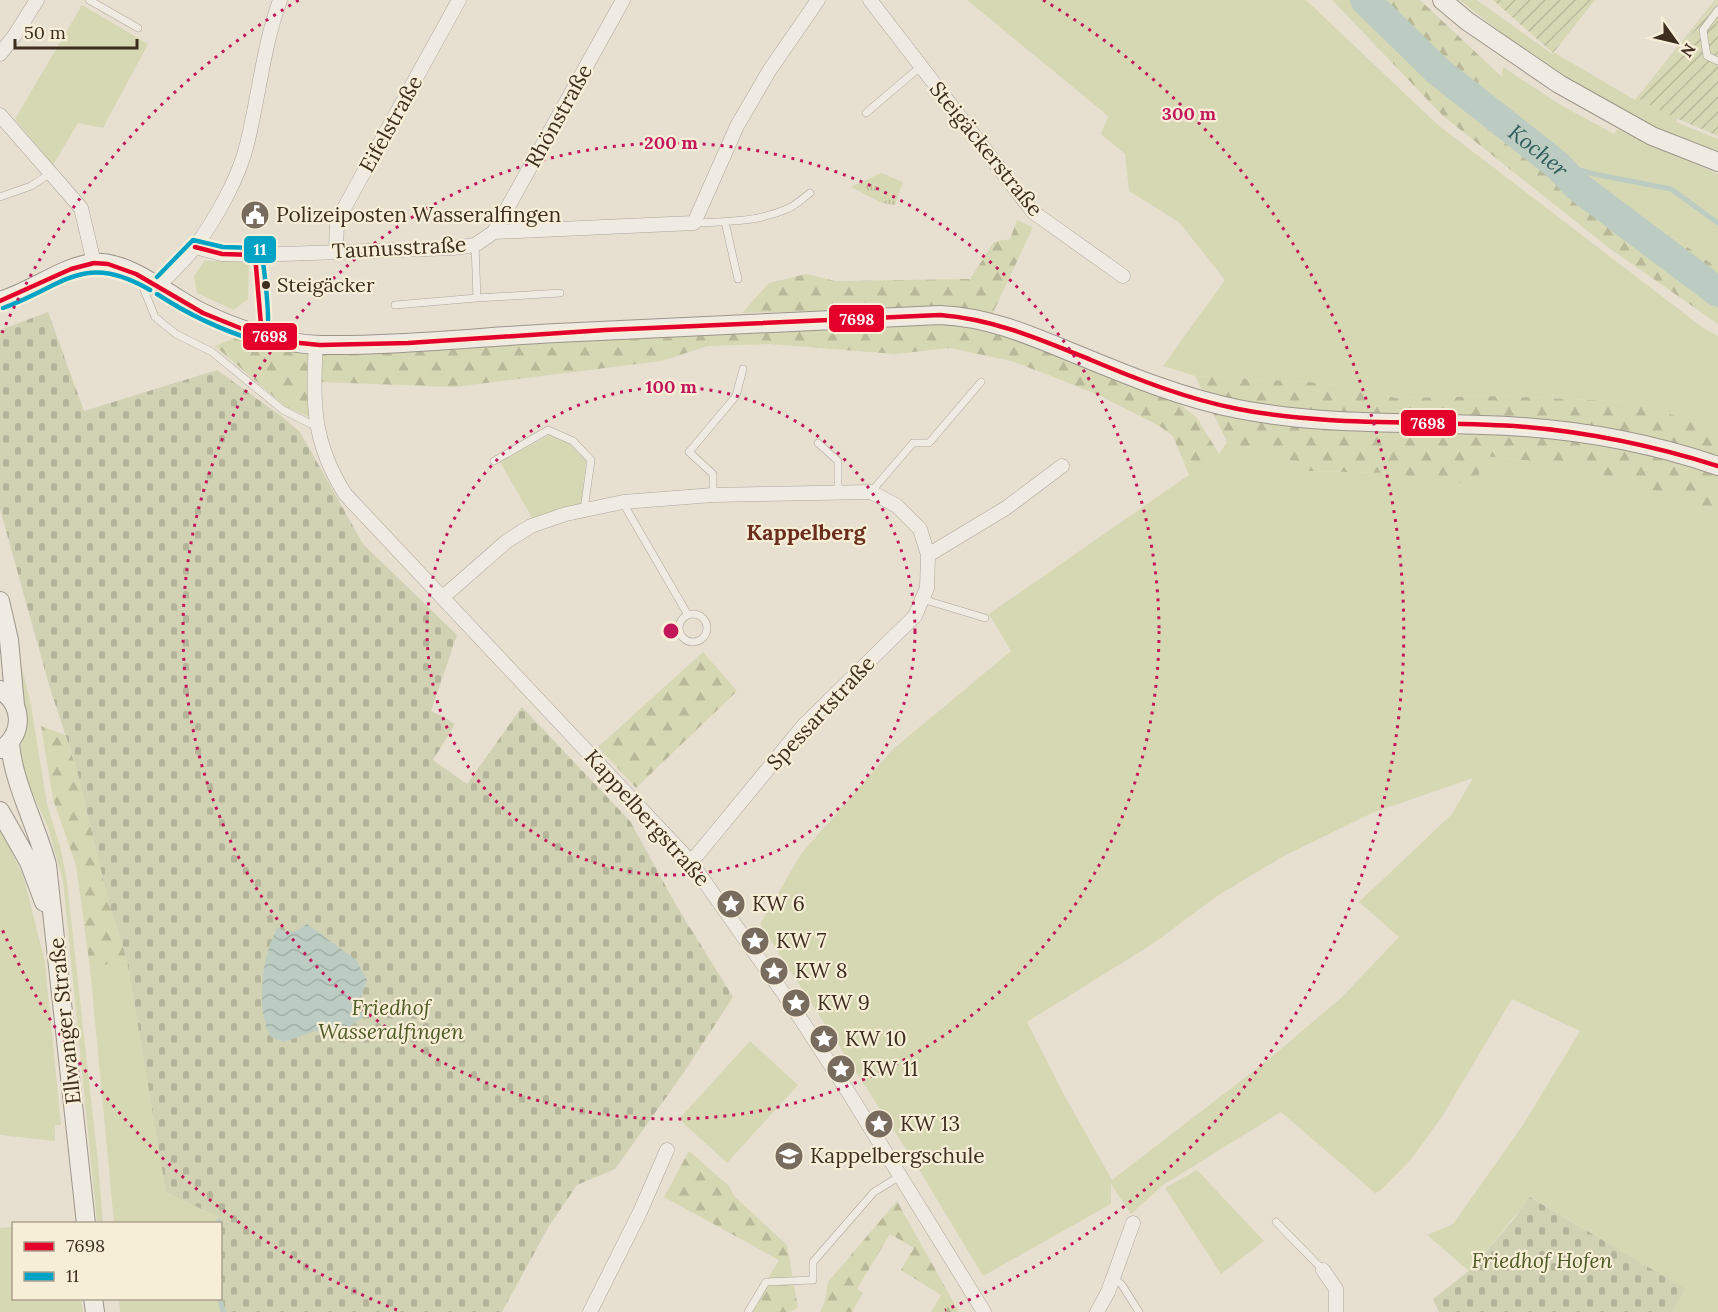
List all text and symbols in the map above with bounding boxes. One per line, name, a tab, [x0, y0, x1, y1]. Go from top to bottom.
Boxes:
scale bar	[15, 12, 136, 50]
north arrow	[1646, 12, 1706, 72]
text: 50 m	[24, 21, 66, 44]
text: N	[1677, 40, 1700, 61]
street label: Rhönstraße	[519, 59, 598, 172]
street label: Eifelstraße	[353, 71, 428, 177]
street label: Steigäckerstraße	[924, 76, 1049, 222]
text: 300 m	[1162, 102, 1217, 125]
water label: Kocher	[1503, 118, 1575, 183]
text: 200 m	[644, 131, 698, 154]
public building icon: Polizeiposten Wasseralfingen	[239, 199, 271, 231]
place label: Polizeiposten Wasseralfingen	[276, 201, 562, 228]
street label: Taunusstraße	[331, 230, 467, 265]
line badge: 11	[243, 235, 277, 264]
text: 11	[254, 239, 267, 259]
place label: Steigäcker	[277, 272, 375, 297]
marker: Steigäcker	[260, 279, 272, 291]
line badge: 7698	[828, 304, 885, 333]
text: 7698	[839, 309, 875, 329]
line badge: 7698	[242, 322, 298, 351]
text: 7698	[252, 326, 288, 346]
text: 100 m	[645, 375, 697, 398]
line badge: 7698	[1400, 409, 1457, 437]
text: 7698	[1410, 413, 1446, 433]
district label: Kappelberg	[746, 518, 866, 546]
centre of rings	[661, 621, 681, 641]
street label: Spessartstraße	[761, 650, 881, 776]
street label: Kappelbergstraße	[579, 744, 716, 892]
place icon: KW 6	[715, 888, 747, 920]
place label: KW 6	[752, 890, 805, 917]
place icon: KW 7	[739, 925, 771, 957]
place label: KW 7	[776, 927, 827, 954]
street label: Ellwanger Straße	[42, 936, 87, 1106]
place icon: KW 8	[758, 955, 790, 987]
place label: KW 8	[795, 957, 848, 984]
place icon: KW 9	[780, 987, 812, 1019]
place label: KW 9	[817, 989, 870, 1016]
park label: Friedhof Wasseralfingen	[318, 994, 464, 1045]
place icon: KW 10	[808, 1023, 840, 1055]
place label: KW 10	[845, 1025, 906, 1052]
place icon: KW 11	[825, 1053, 857, 1085]
place label: KW 11	[862, 1055, 918, 1082]
place icon: KW 13	[863, 1108, 895, 1140]
place label: KW 13	[900, 1110, 960, 1137]
school or university icon: Kappelbergschule	[773, 1140, 805, 1172]
place label: Kappelbergschule	[810, 1142, 985, 1169]
legend	[12, 1222, 222, 1300]
text: 7698	[66, 1234, 105, 1257]
park label: Friedhof Hofen	[1472, 1247, 1613, 1274]
text: 11	[66, 1264, 79, 1287]

